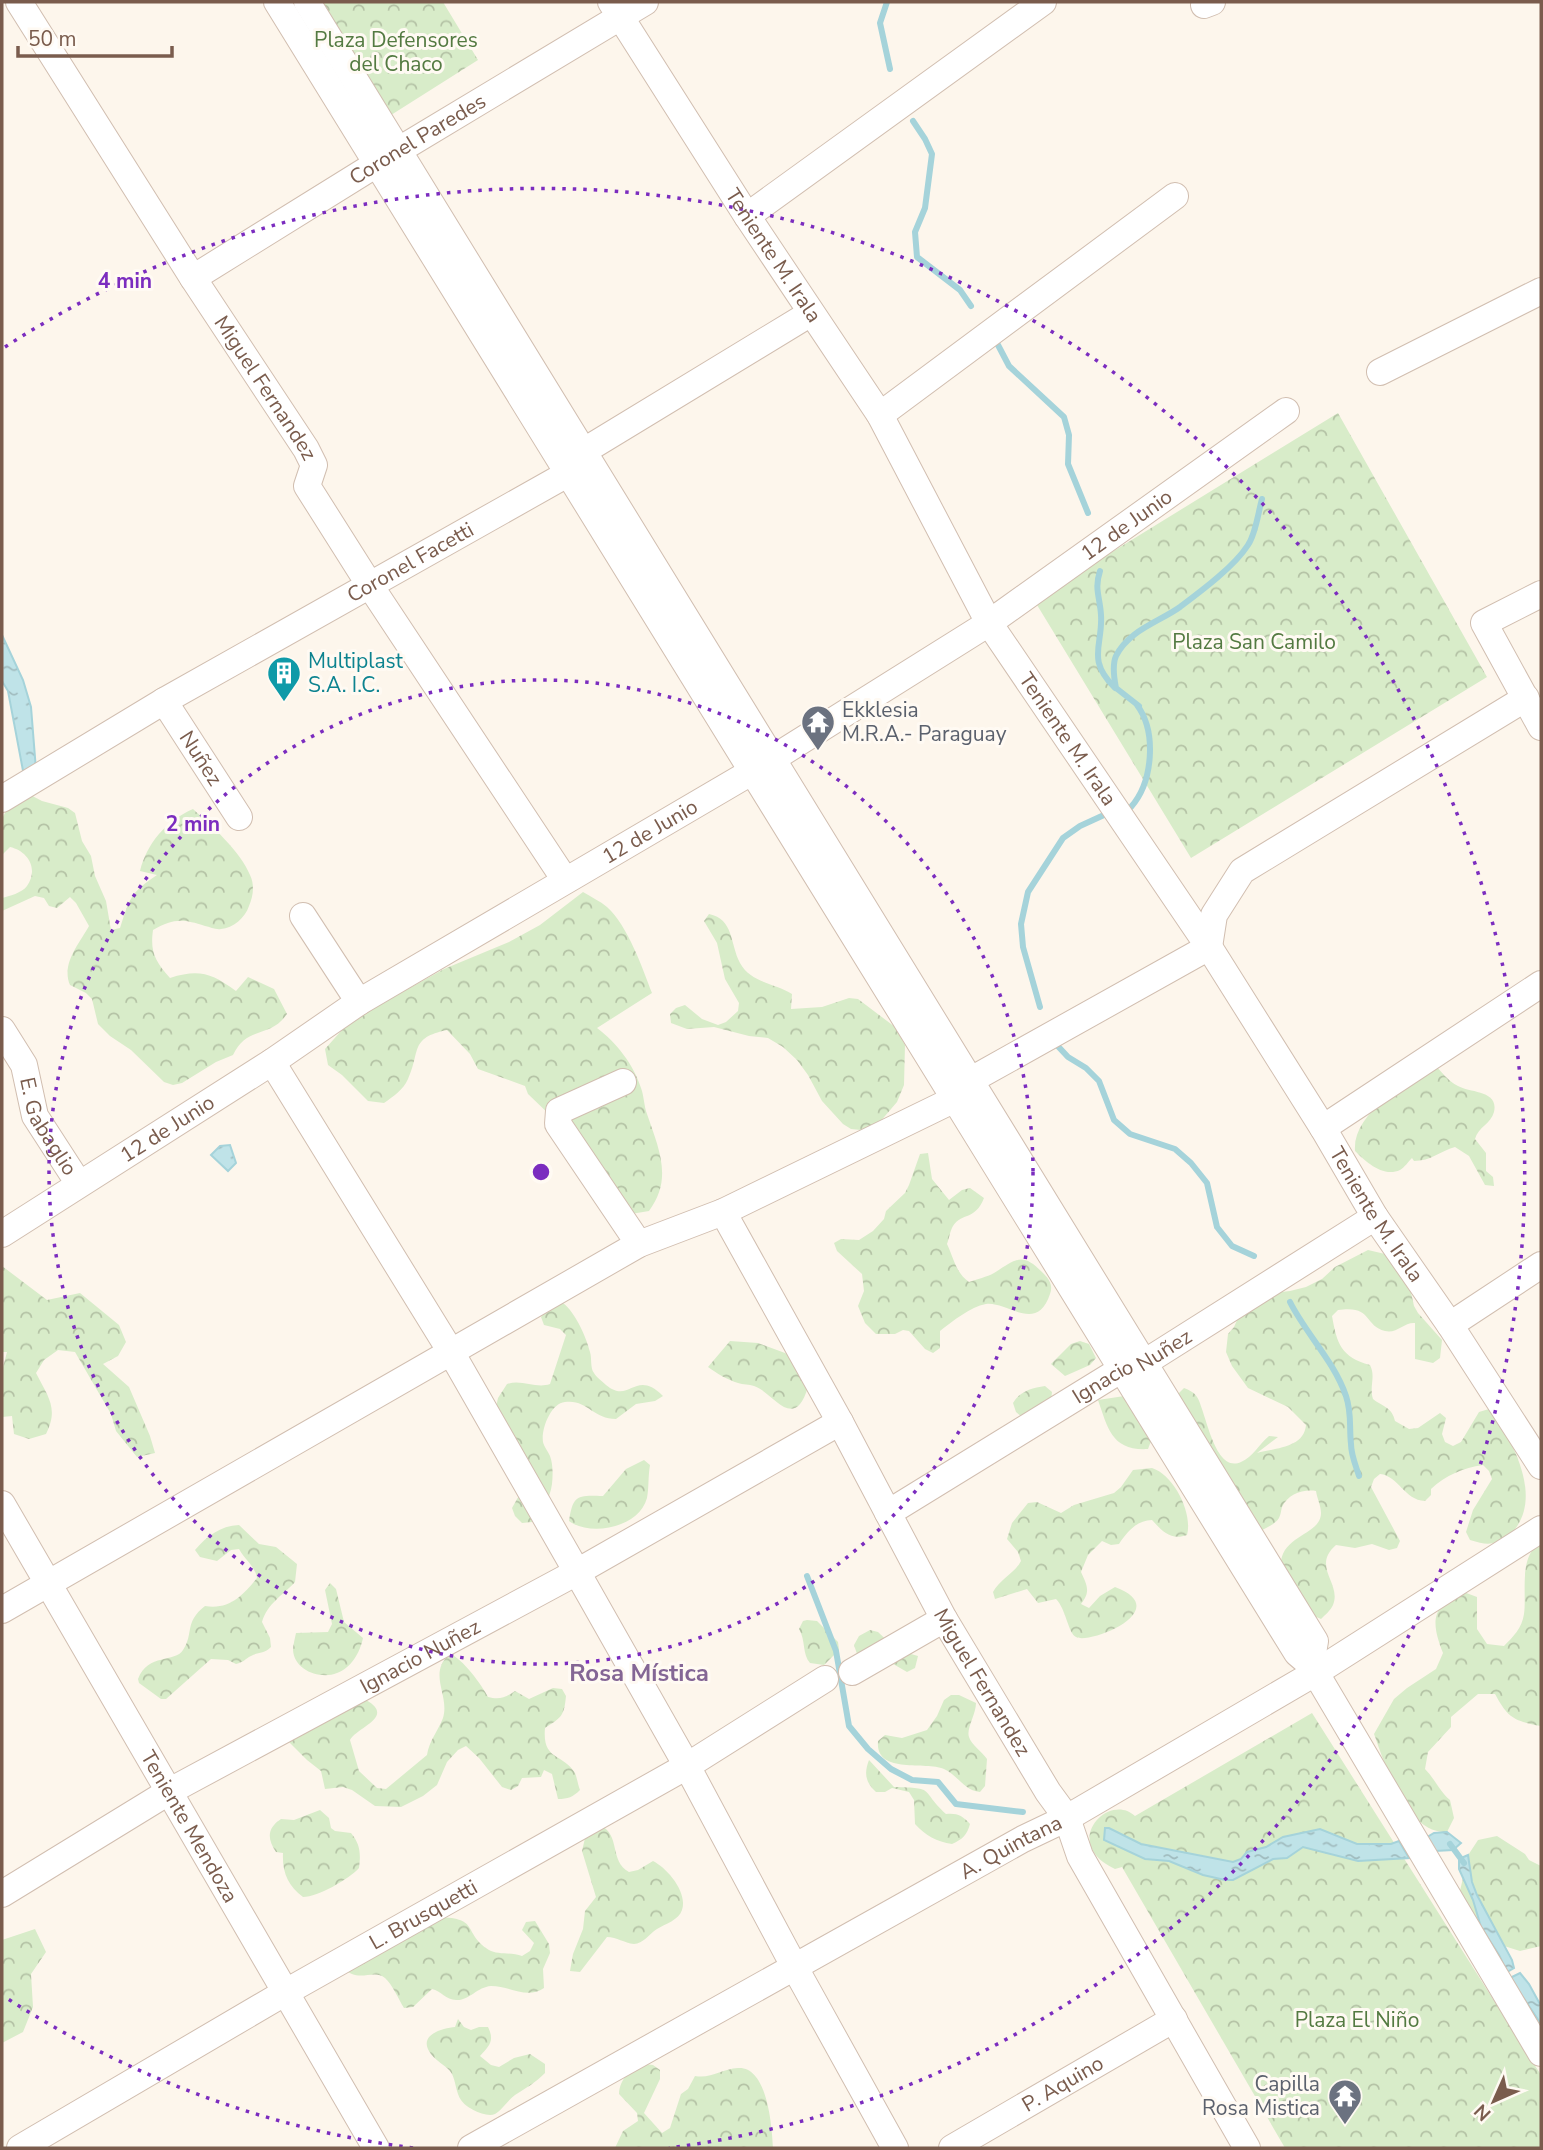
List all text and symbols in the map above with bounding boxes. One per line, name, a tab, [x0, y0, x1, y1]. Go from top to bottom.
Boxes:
scale bar	[18, 14, 172, 58]
text: 50 m	[28, 25, 77, 53]
park label: Plaza Defensores del Chaco	[314, 26, 478, 78]
street label: Coronel Paredes	[344, 87, 491, 191]
street label: Teniente M. Irala	[719, 183, 828, 328]
text: 4 min	[98, 267, 152, 295]
street label: Miguel Fernandez	[208, 310, 323, 465]
street label: 12 de Junio	[1075, 483, 1178, 567]
street label: Coronel Facetti	[342, 516, 479, 609]
park label: Plaza San Camilo	[1172, 628, 1336, 656]
place label: Multiplast S.A. I.C.	[308, 647, 404, 699]
building icon: Multiplast S.A. I.C.	[265, 654, 303, 703]
street label: Teniente M. Irala	[1013, 667, 1123, 811]
place label: Ekklesia M.R.A.- Paraguay	[842, 696, 1007, 748]
temple icon: Ekklesia M.R.A.- Paraguay	[799, 703, 837, 752]
street label: Nuñez	[173, 725, 229, 791]
street label: 12 de Junio	[597, 792, 703, 870]
text: 2 min	[166, 810, 220, 838]
street label: E. Gabaglio	[13, 1075, 84, 1181]
street label: 12 de Junio	[115, 1088, 220, 1169]
street label: Teniente M. Irala	[1323, 1142, 1430, 1288]
centre of rings	[529, 1160, 553, 1184]
street label: Ignacio Nuñez	[1067, 1322, 1197, 1410]
street label: Miguel Fernandez	[927, 1604, 1037, 1762]
street label: Ignacio Nuñez	[355, 1613, 485, 1700]
district label: Rosa Mística	[569, 1657, 709, 1689]
street label: Teniente Mendoza	[134, 1745, 245, 1908]
street label: A. Quintana	[954, 1808, 1066, 1886]
street label: L. Brusquetti	[364, 1873, 482, 1956]
park label: Plaza El Niño	[1295, 2006, 1419, 2034]
street label: P. Aquino	[1017, 2049, 1109, 2118]
north arrow	[1459, 2066, 1529, 2136]
place label: Capilla Rosa Mistica	[1202, 2070, 1320, 2122]
temple icon: Capilla Rosa Mistica	[1326, 2077, 1364, 2126]
text: N	[1468, 2098, 1497, 2127]

